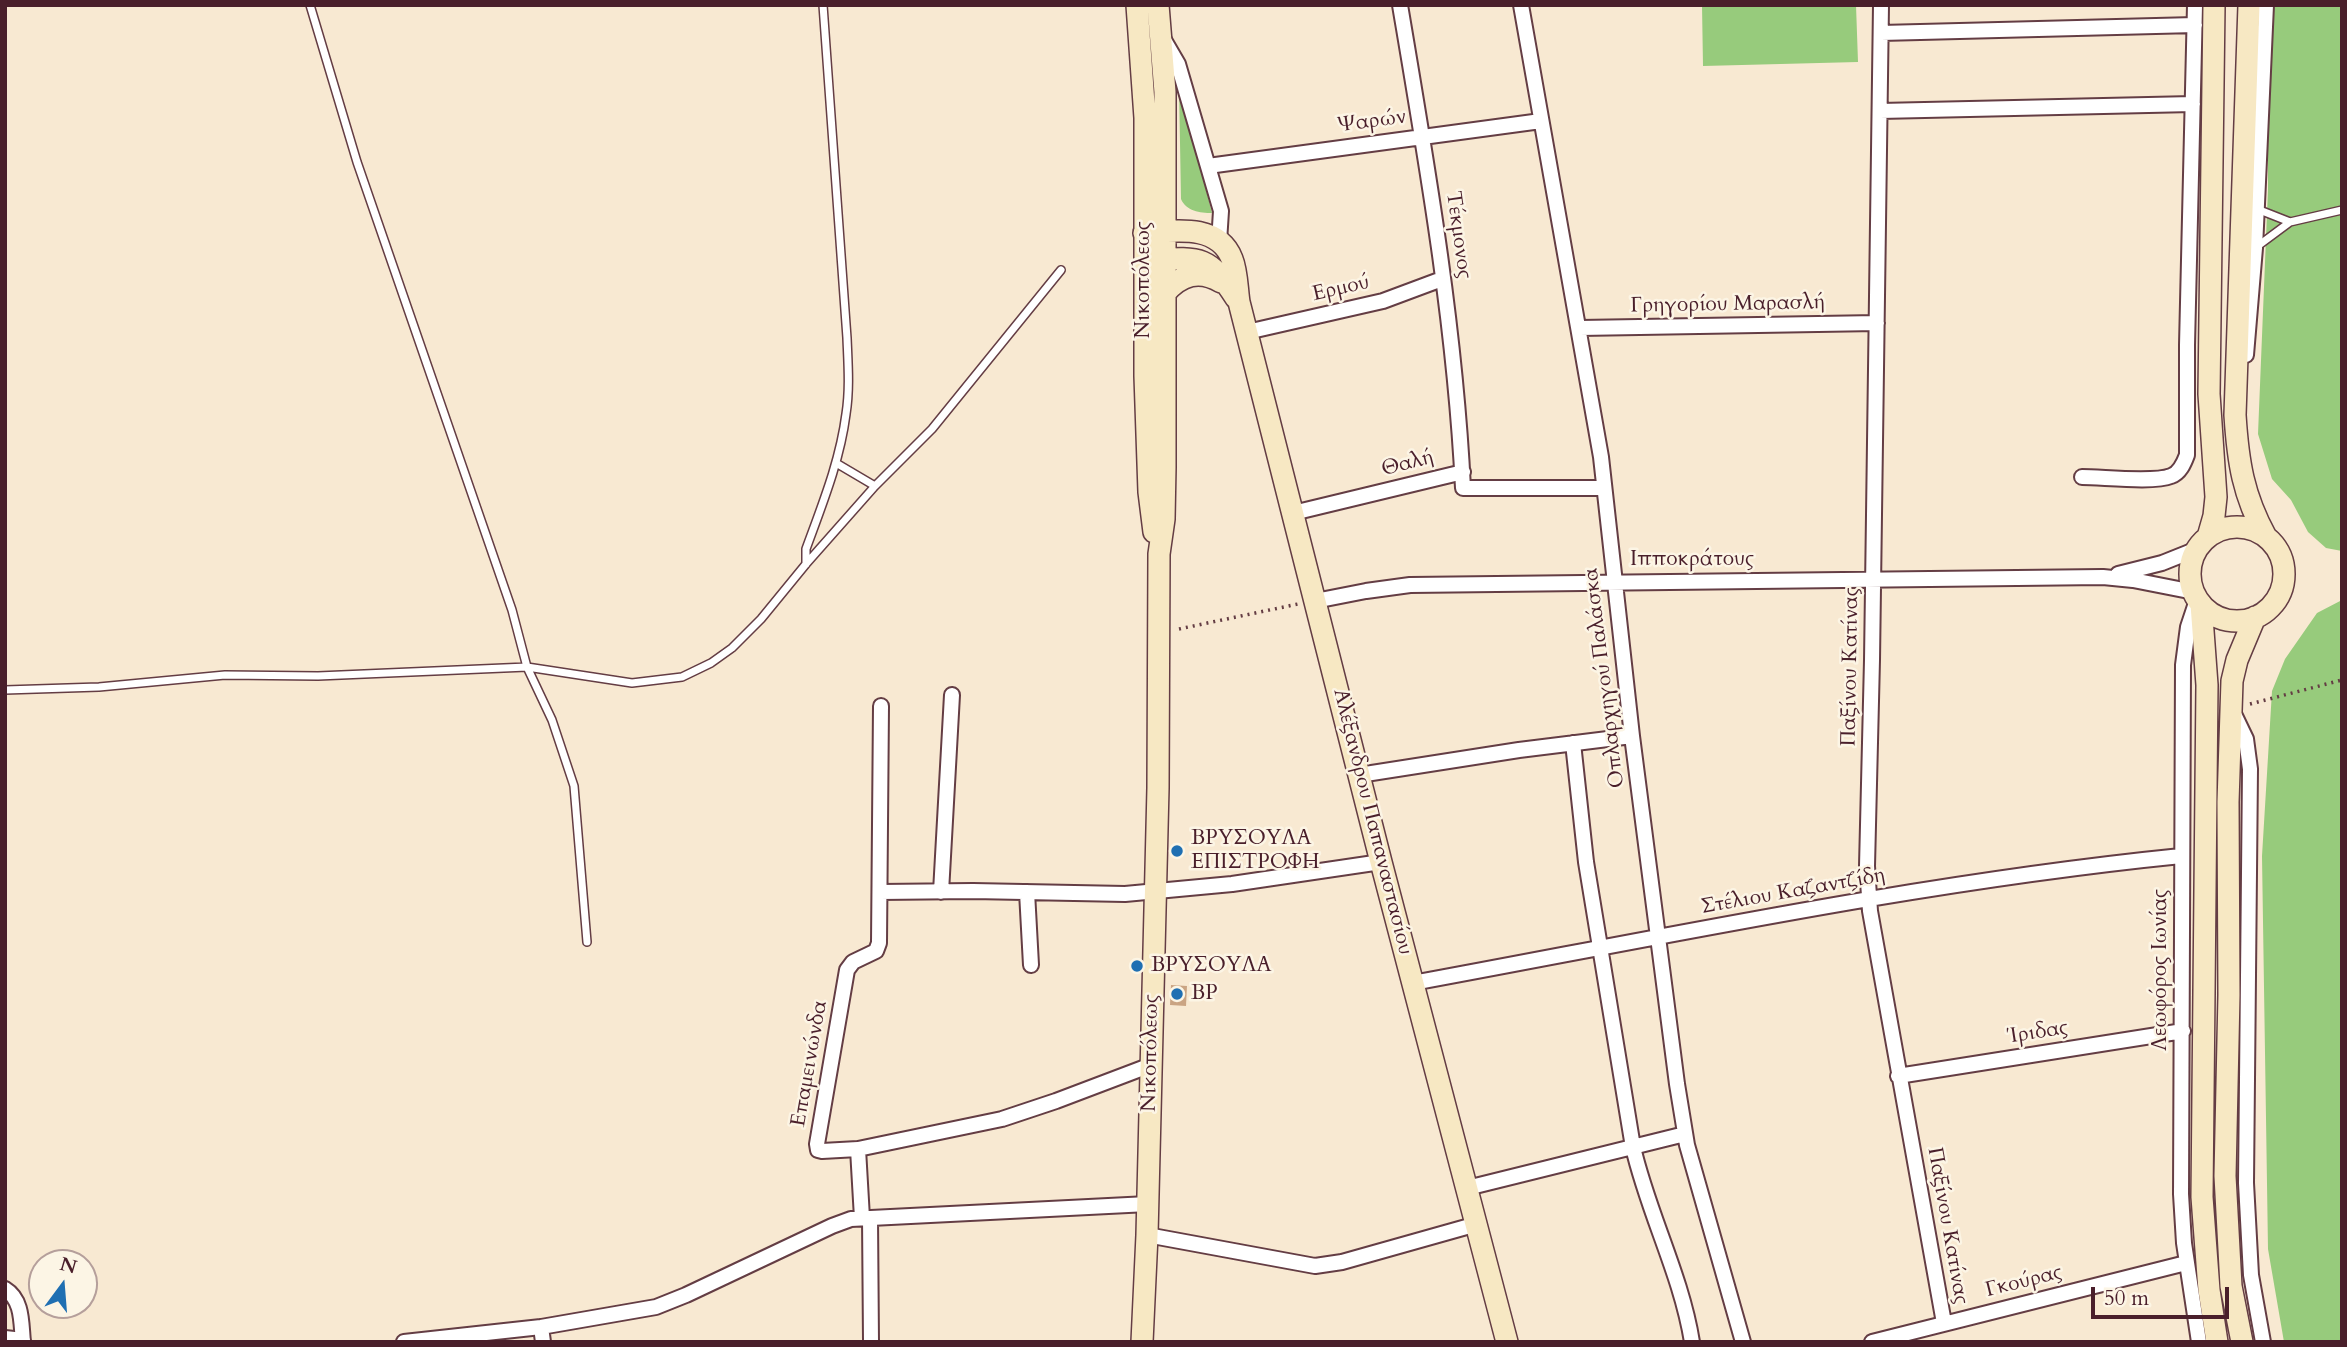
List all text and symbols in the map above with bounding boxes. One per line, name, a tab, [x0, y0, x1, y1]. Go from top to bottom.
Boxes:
street label: Ψαρών	[1336, 105, 1408, 139]
street label: Τέκμονος	[1439, 190, 1477, 280]
street label: Νικοπόλεως	[1131, 221, 1157, 339]
street label: Ερμού	[1310, 270, 1372, 308]
street label: Γρηγορίου Μαρασλή	[1630, 291, 1826, 319]
street label: Θαλή	[1379, 445, 1437, 483]
street label: Ιπποκράτους	[1630, 547, 1754, 573]
street label: Οπλαρχηγού Παλάσκα	[1579, 567, 1631, 789]
street label: Παξίνου Κατίνας	[1837, 587, 1865, 747]
street label: Αλέξανδρου Παπαναστασίου	[1327, 686, 1417, 958]
place label: ΒΡΥΣΟΥΛΑ ΕΠΙΣΤΡΟΦΗ	[1191, 826, 1319, 876]
marker: ΒΡΥΣΟΥΛΑ ΕΠΙΣΤΡΟΦΗ	[1169, 843, 1185, 859]
street label: Στέλιου Καζαντζίδη	[1699, 863, 1887, 921]
street label: Λεωφόρος Ιωνίας	[2148, 889, 2174, 1051]
place label: ΒΡΥΣΟΥΛΑ	[1151, 953, 1271, 979]
marker: ΒΡΥΣΟΥΛΑ	[1129, 958, 1145, 974]
place label: BP	[1191, 981, 1218, 1007]
marker: BP	[1169, 986, 1185, 1002]
street label: Νικοπόλεως	[1137, 994, 1165, 1112]
street label: Επαμεινώνδα	[787, 999, 833, 1129]
street label: Ίριδας	[2006, 1016, 2070, 1050]
street label: Παξίνου Κατίνας	[1921, 1145, 1973, 1307]
north arrow	[28, 1249, 98, 1319]
text: N	[57, 1251, 80, 1281]
street label: Γκούρας	[1983, 1260, 2065, 1304]
scale bar	[2095, 1274, 2233, 1318]
text: 50 m	[2104, 1284, 2149, 1313]

